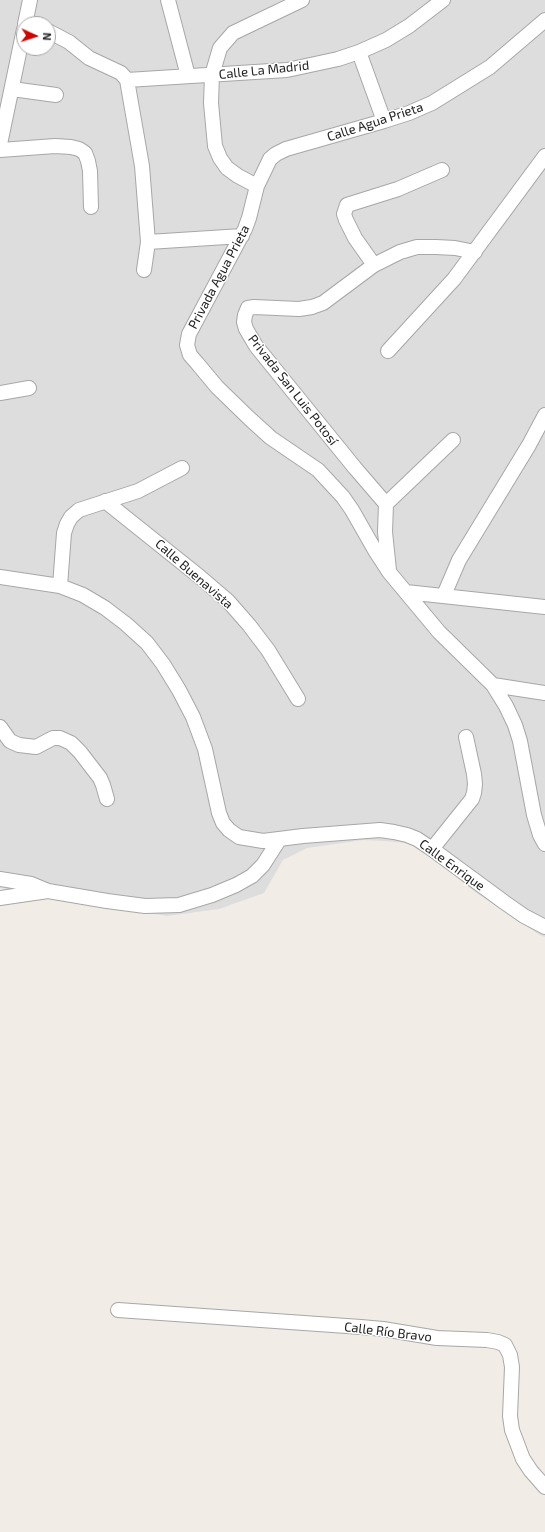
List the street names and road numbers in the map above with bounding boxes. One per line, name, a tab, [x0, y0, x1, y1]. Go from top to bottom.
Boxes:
street label: Calle La Madrid	[218, 58, 310, 82]
street label: Calle Agua Prieta	[325, 99, 425, 145]
street label: Privada Agua Prieta	[185, 222, 253, 332]
street label: Privada San Luis Potosí	[245, 331, 341, 449]
street label: Calle Buenavista	[152, 536, 236, 612]
street label: Calle Enrique	[416, 836, 488, 894]
street label: Calle Río Bravo	[343, 1319, 433, 1345]

